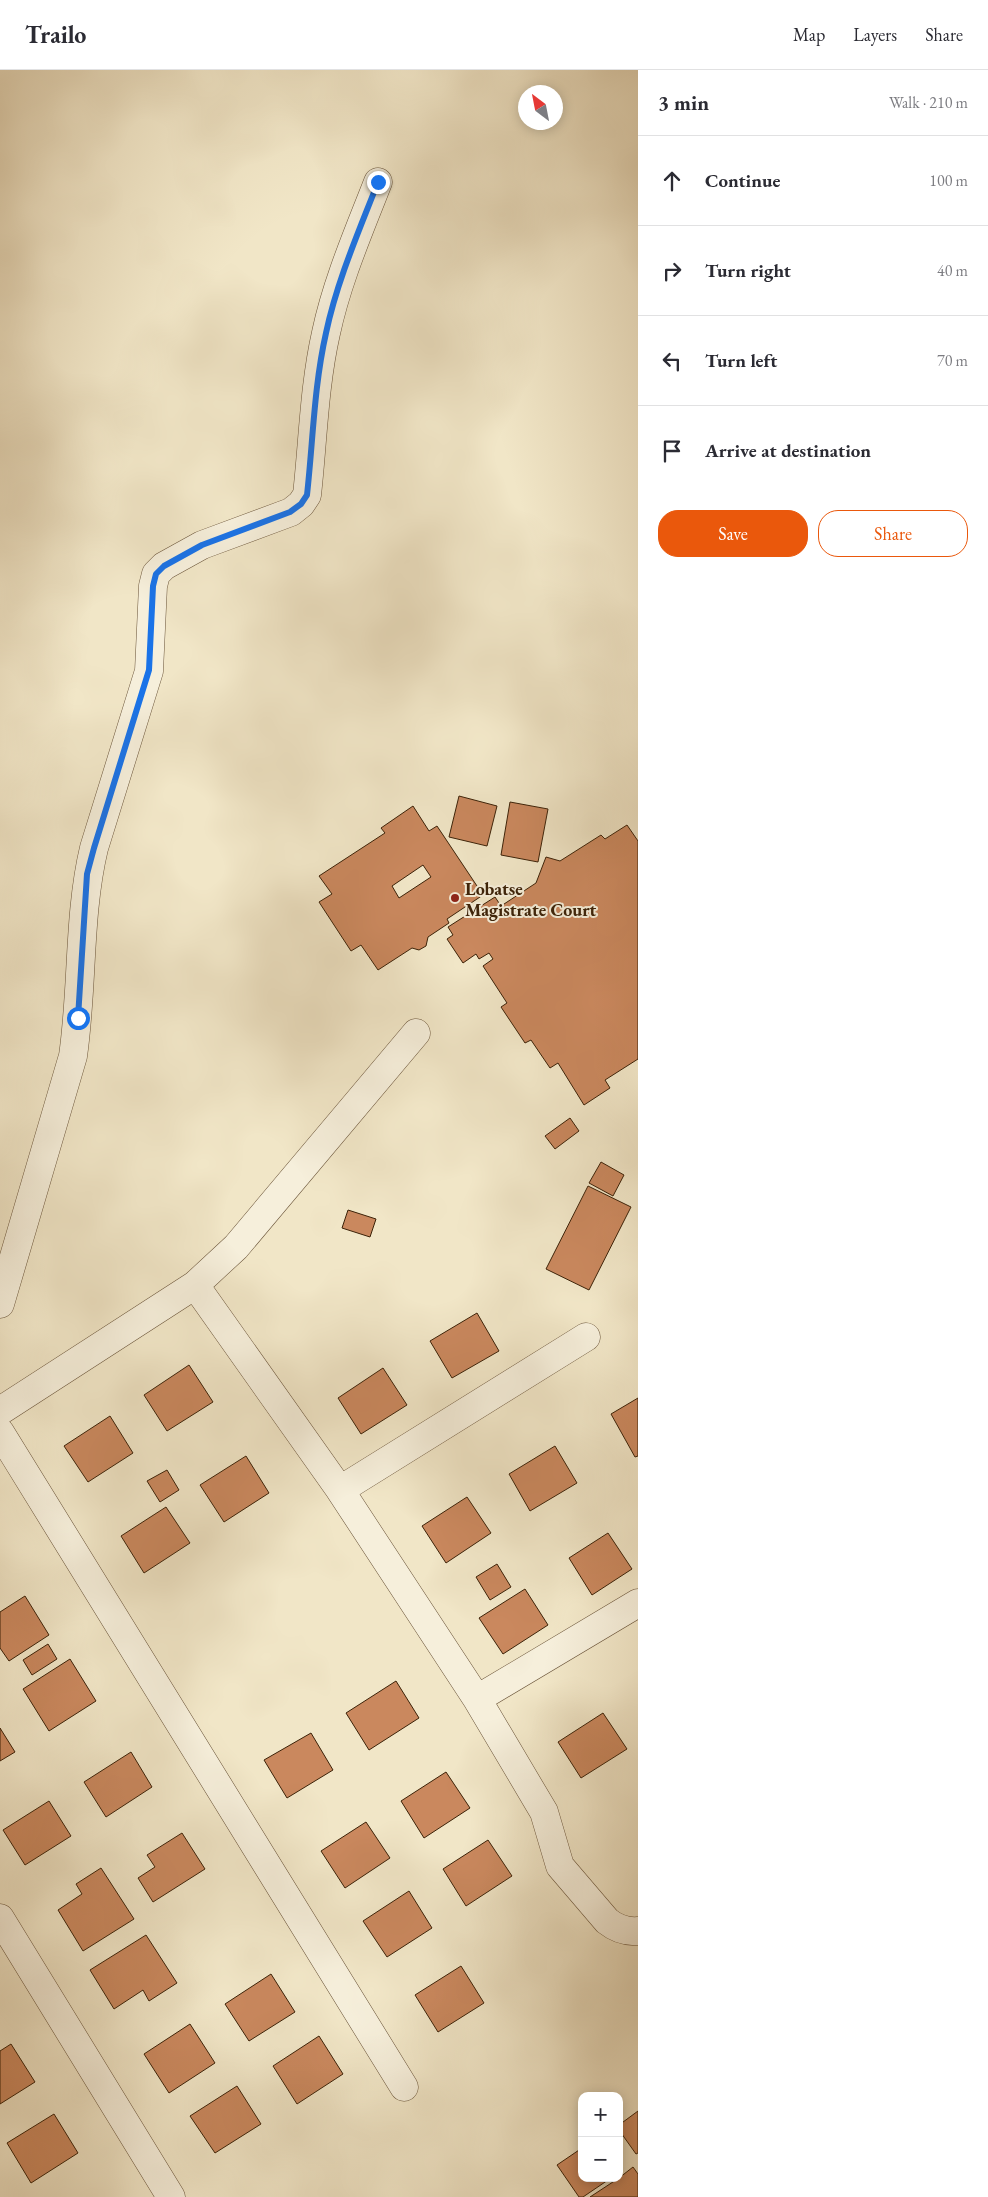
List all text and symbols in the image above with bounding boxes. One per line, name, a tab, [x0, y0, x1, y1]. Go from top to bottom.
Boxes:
text: Trailo	[25, 19, 86, 50]
text: Map	[793, 23, 825, 46]
text: Layers	[853, 23, 897, 46]
text: Share	[925, 23, 963, 46]
north arrow	[518, 85, 563, 130]
text: 3 min	[658, 89, 709, 116]
text: Walk · 210 m	[889, 92, 968, 113]
icon: ahead	[658, 167, 686, 195]
text: Continue	[705, 168, 780, 193]
text: 100 m	[929, 170, 968, 191]
route end	[367, 171, 390, 194]
icon: right	[658, 257, 686, 285]
text: Turn right	[705, 258, 791, 283]
text: 40 m	[937, 260, 968, 281]
icon: left	[658, 347, 686, 375]
text: Turn left	[705, 348, 777, 373]
text: 70 m	[937, 350, 968, 371]
icon: arrive	[658, 437, 686, 465]
text: Arrive at destination	[705, 438, 871, 463]
button: Save	[658, 510, 808, 557]
button: Share	[818, 510, 968, 557]
place label: Lobatse Magistrate Court	[465, 877, 597, 921]
marker: Lobatse Magistrate Court	[449, 892, 461, 904]
route start	[67, 1007, 90, 1030]
map controls	[578, 2092, 623, 2182]
button: +	[578, 2092, 623, 2137]
button: −	[578, 2137, 623, 2182]

